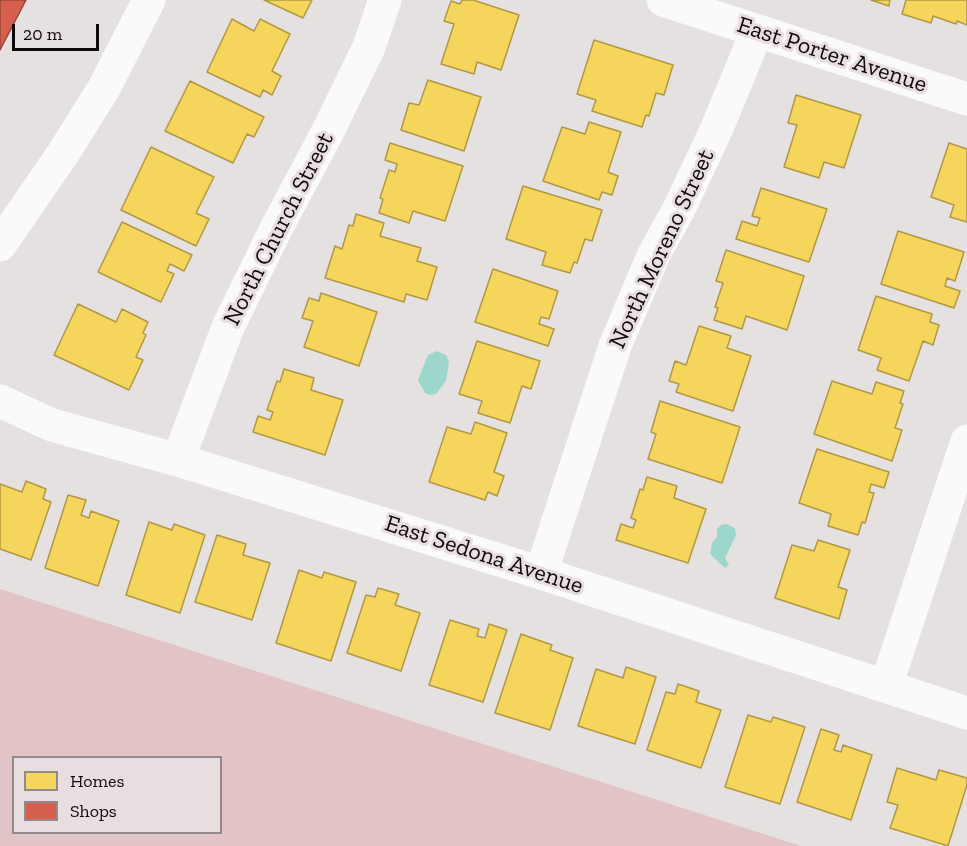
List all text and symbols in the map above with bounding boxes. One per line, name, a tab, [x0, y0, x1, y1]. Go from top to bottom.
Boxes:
street label: East Porter Avenue	[733, 11, 931, 99]
scale bar	[15, 12, 102, 50]
text: 20 m	[23, 23, 62, 45]
street label: North Church Street	[218, 128, 340, 330]
street label: North Moreno Street	[603, 145, 721, 353]
street label: East Sedona Avenue	[381, 509, 587, 601]
legend	[12, 756, 222, 834]
text: Homes	[70, 770, 124, 792]
text: Shops	[70, 800, 117, 822]

